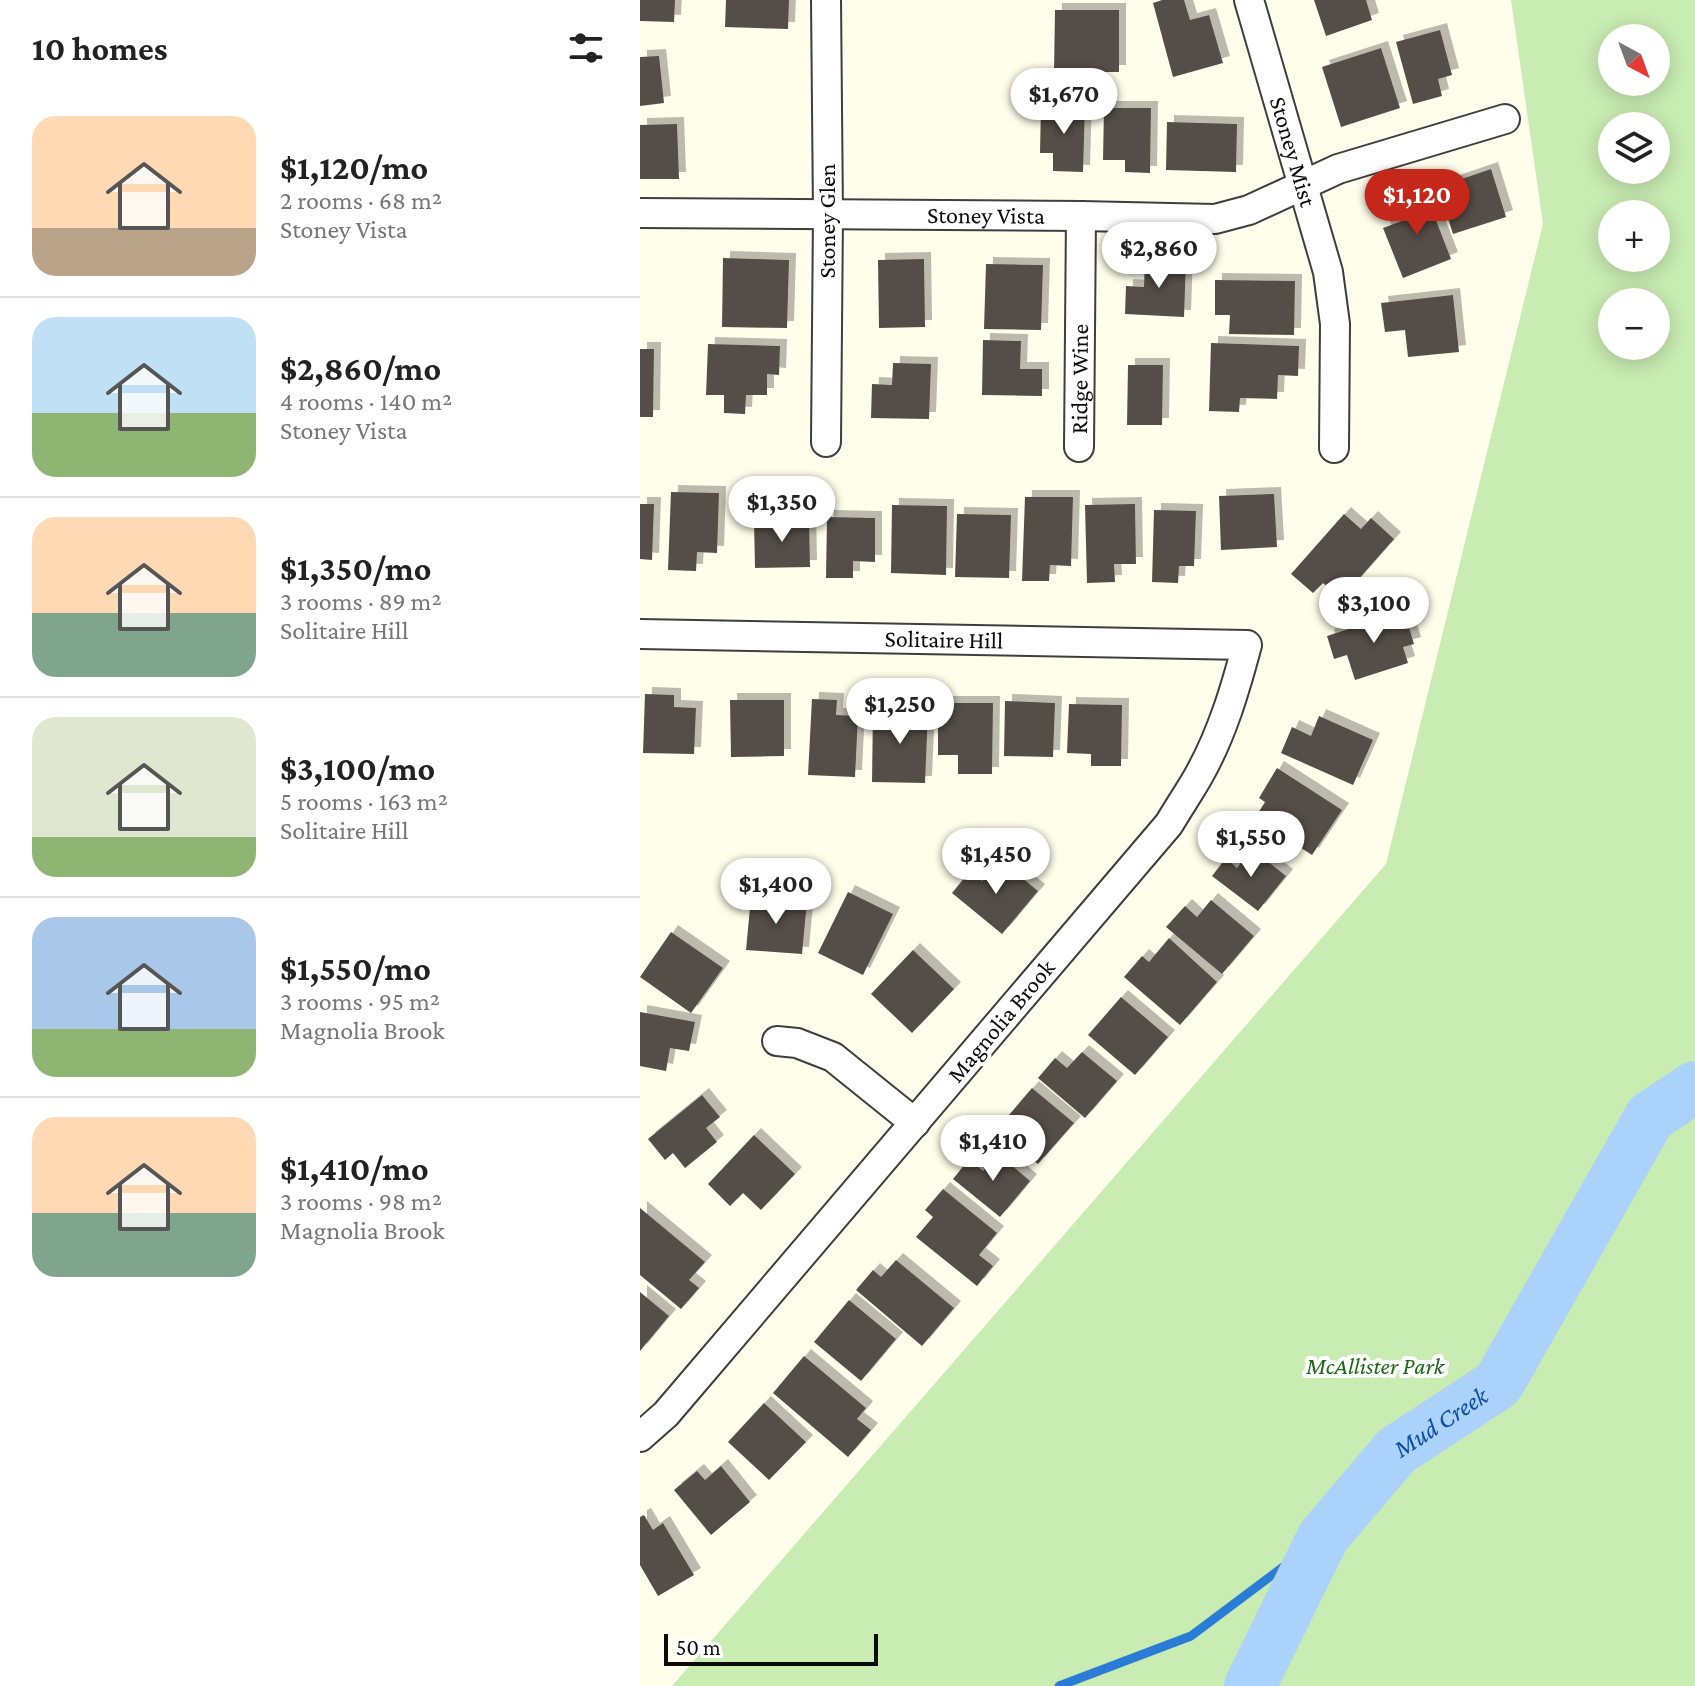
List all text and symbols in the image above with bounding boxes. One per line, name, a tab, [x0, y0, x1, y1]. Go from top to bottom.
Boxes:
north arrow	[1598, 24, 1670, 96]
map controls	[1598, 24, 1670, 360]
icon: filters	[564, 26, 608, 70]
text: 10 homes	[32, 30, 168, 67]
pin: $1,670	[999, 68, 1129, 136]
text: $1,670	[1028, 79, 1100, 108]
street label: Stoney Mist	[1265, 93, 1323, 211]
button: layers	[1598, 112, 1670, 184]
icon: home	[96, 148, 192, 244]
text: $1,120/mo	[280, 149, 428, 186]
street label: Stoney Glen	[813, 163, 840, 278]
pin: $1,120	[1352, 169, 1482, 237]
text: $1,120	[1383, 180, 1451, 209]
text: 2 rooms · 68 m²	[280, 186, 442, 215]
button: +	[1598, 200, 1670, 272]
street label: Stoney Vista	[927, 201, 1045, 229]
text: Stoney Vista	[280, 215, 408, 244]
pin: $2,860	[1094, 222, 1224, 290]
text: $2,860	[1120, 233, 1198, 262]
button: −	[1598, 288, 1670, 360]
street label: Ridge Wine	[1065, 324, 1093, 434]
icon: home	[96, 349, 192, 445]
text: $2,860/mo	[280, 350, 441, 387]
text: 4 rooms · 140 m²	[280, 387, 452, 416]
text: Stoney Vista	[280, 416, 408, 445]
pin: $1,350	[717, 476, 847, 544]
text: $1,350	[746, 487, 818, 516]
icon: home	[96, 549, 192, 645]
text: $1,350/mo	[280, 550, 431, 587]
pin: $3,100	[1309, 577, 1439, 645]
text: 3 rooms · 89 m²	[280, 587, 442, 616]
text: $3,100	[1337, 588, 1411, 617]
text: Solitaire Hill	[280, 616, 409, 645]
street label: Solitaire Hill	[884, 624, 1004, 654]
pin: $1,250	[835, 678, 965, 746]
text: $1,250	[864, 689, 936, 718]
icon: home	[96, 749, 192, 845]
text: $3,100/mo	[280, 750, 435, 787]
text: 5 rooms · 163 m²	[280, 787, 448, 816]
pin: $1,550	[1186, 811, 1316, 879]
text: Solitaire Hill	[280, 816, 409, 845]
text: $1,550	[1216, 822, 1286, 851]
pin: $1,450	[931, 828, 1061, 896]
text: $1,450	[960, 839, 1032, 868]
pin: $1,400	[711, 858, 841, 926]
text: $1,400	[738, 869, 814, 898]
icon: home	[96, 949, 192, 1045]
text: $1,550/mo	[280, 950, 431, 987]
street label: Magnolia Brook	[941, 953, 1060, 1088]
text: 3 rooms · 95 m²	[280, 987, 440, 1016]
text: Magnolia Brook	[280, 1016, 445, 1045]
pin: $1,410	[928, 1115, 1058, 1183]
text: $1,410	[958, 1126, 1028, 1155]
icon: home	[96, 1149, 192, 1245]
text: $1,410/mo	[280, 1150, 429, 1187]
text: 3 rooms · 98 m²	[280, 1187, 442, 1216]
text: Magnolia Brook	[280, 1216, 445, 1245]
park label: McAllister Park	[1305, 1352, 1446, 1379]
water label: Mud Creek	[1387, 1380, 1495, 1464]
scale bar	[664, 1630, 878, 1666]
text: 50 m	[676, 1635, 721, 1660]

